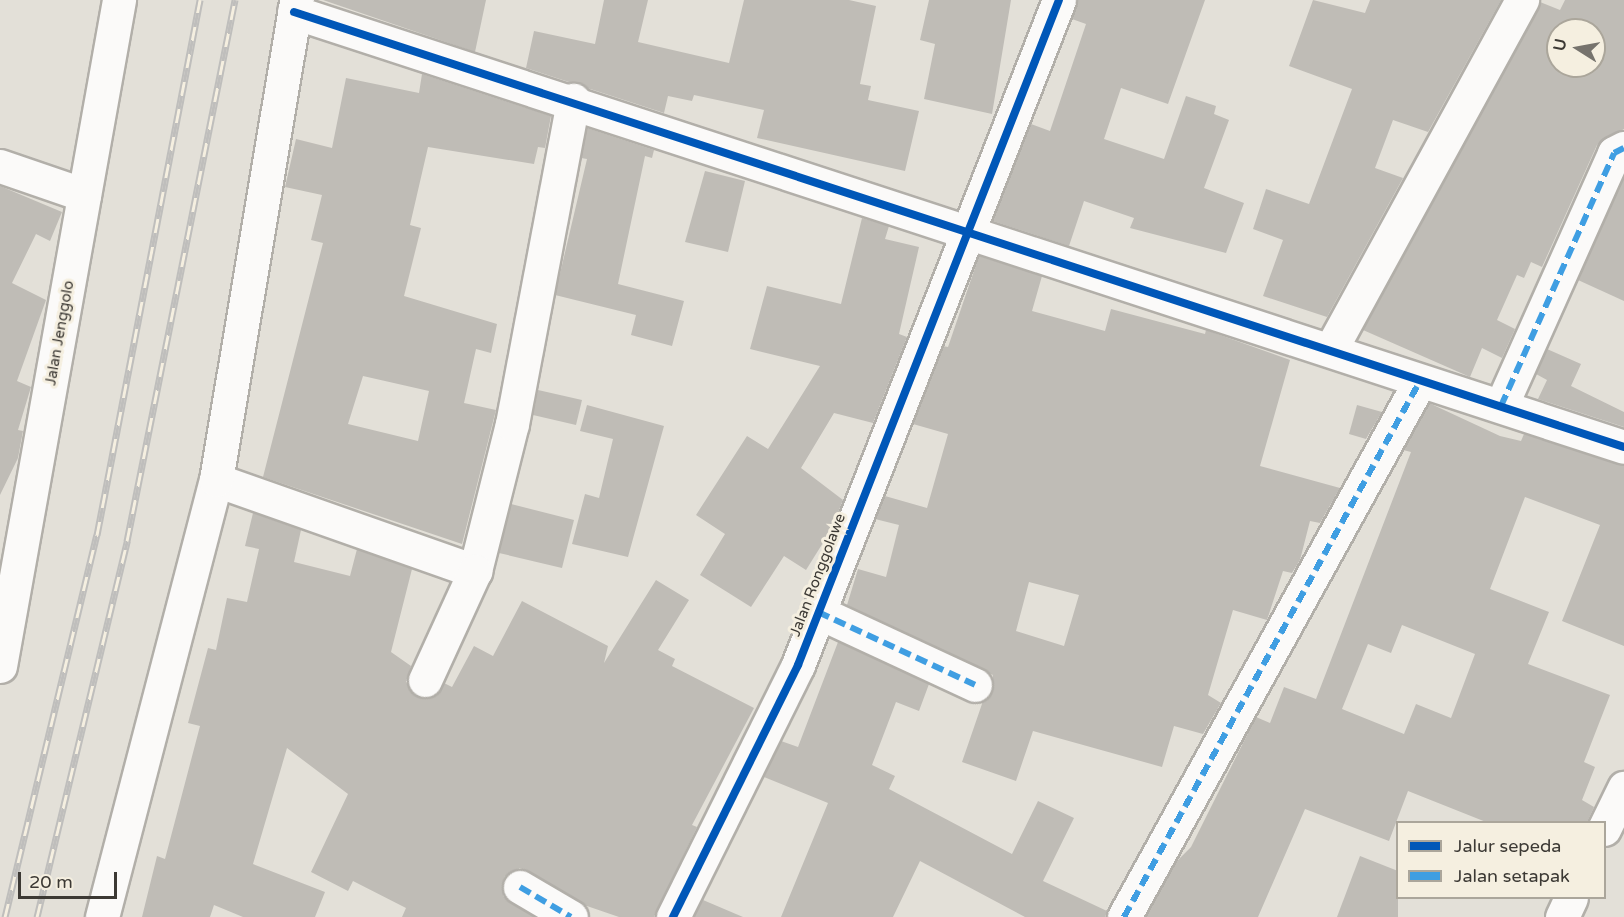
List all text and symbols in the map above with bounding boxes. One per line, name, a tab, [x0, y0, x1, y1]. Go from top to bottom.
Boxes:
north arrow	[1546, 18, 1606, 78]
text: U	[1549, 37, 1571, 53]
street label: Jalan Jenggolo	[42, 279, 78, 387]
street label: Jalan Ronggolawe	[786, 511, 850, 639]
legend	[1396, 821, 1606, 899]
text: Jalur sepeda	[1454, 835, 1561, 857]
scale bar	[21, 860, 120, 898]
text: Jalan setapak	[1454, 865, 1570, 887]
text: 20 m	[29, 871, 73, 893]

